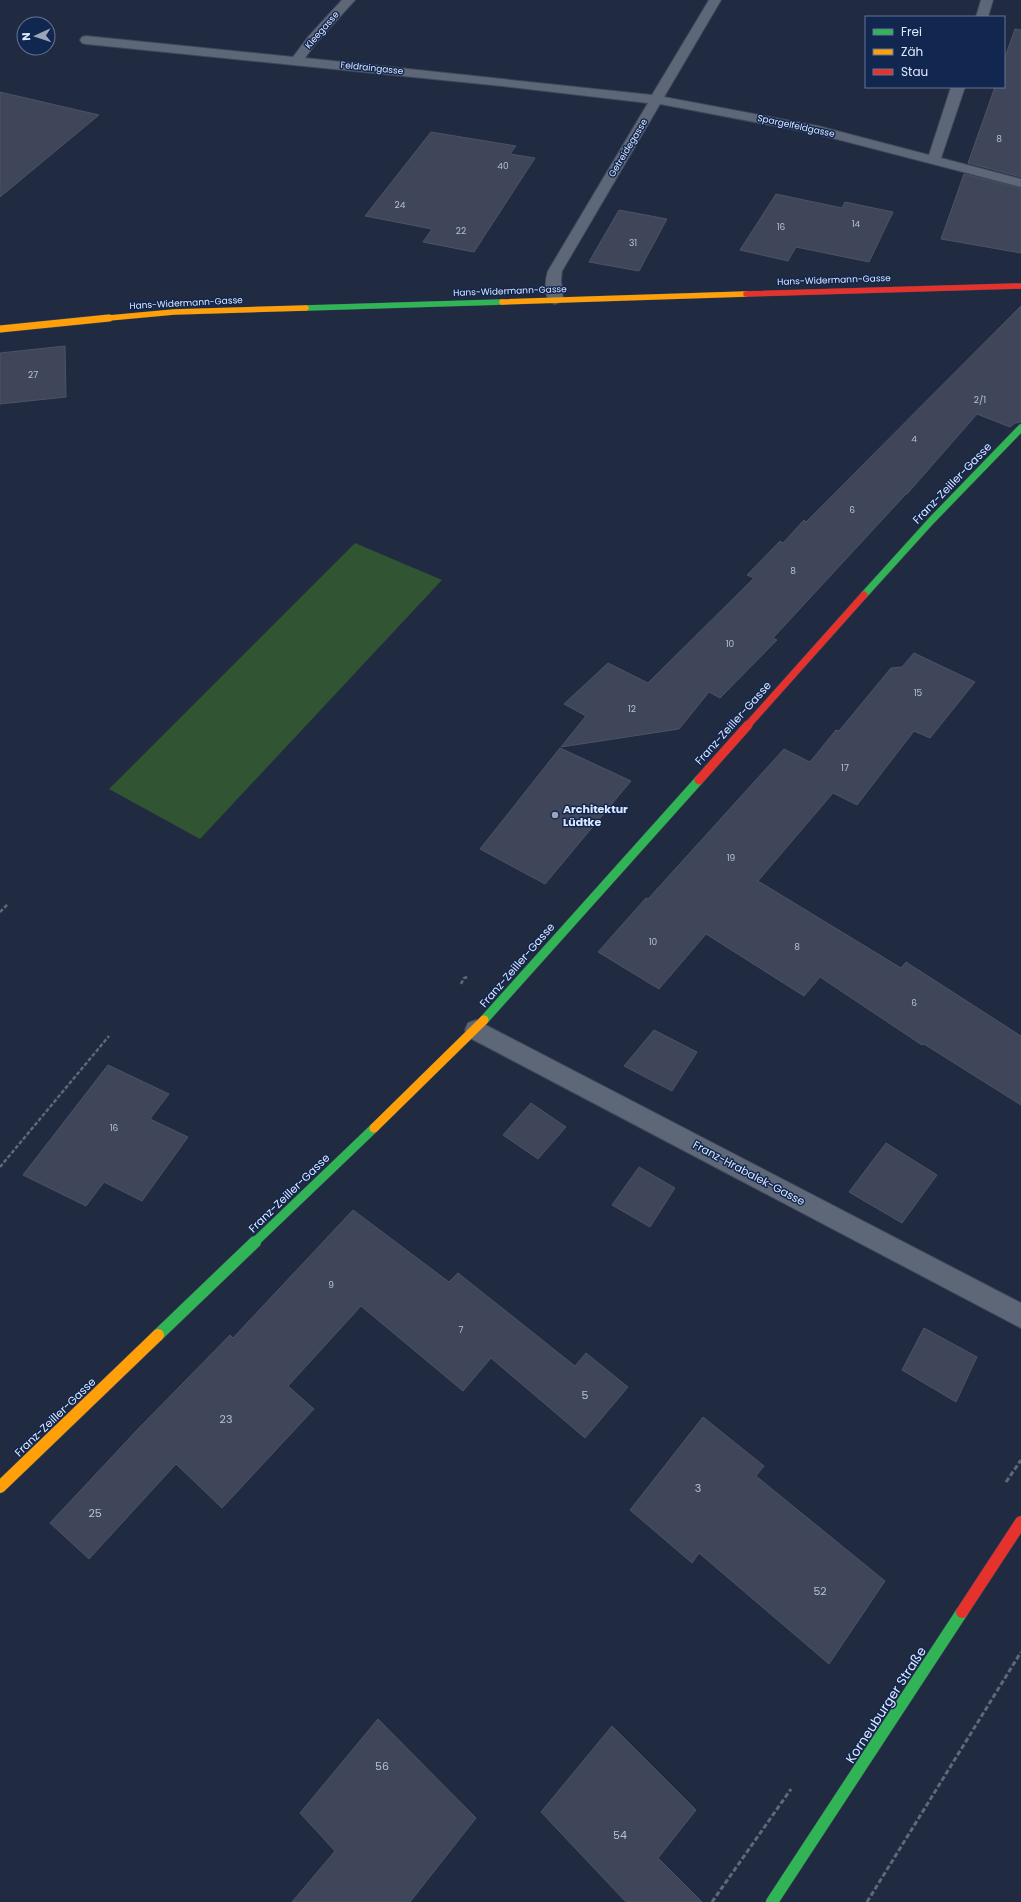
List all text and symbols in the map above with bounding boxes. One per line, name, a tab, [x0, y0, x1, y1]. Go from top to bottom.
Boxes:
street label: Kleegasse	[302, 8, 342, 51]
north arrow	[16, 16, 56, 56]
legend	[865, 16, 1005, 88]
text: Frei	[901, 23, 922, 40]
text: N	[18, 32, 34, 41]
text: Zäh	[901, 43, 923, 60]
street label: Feldraingasse	[340, 59, 404, 77]
text: Stau	[901, 63, 928, 80]
street label: Spargelfeldgasse	[756, 112, 836, 140]
street label: Getreidegasse	[606, 116, 650, 179]
house number: 8	[996, 133, 1002, 145]
house number: 40	[497, 160, 509, 172]
house number: 24	[395, 199, 406, 211]
house number: 14	[852, 218, 861, 230]
house number: 16	[777, 221, 786, 233]
house number: 22	[456, 225, 466, 237]
house number: 31	[629, 237, 637, 249]
street label: Hans-Widermann-Gasse	[777, 272, 891, 288]
street label: Hans-Widermann-Gasse	[453, 283, 567, 299]
street label: Hans-Widermann-Gasse	[129, 294, 243, 312]
house number: 27	[28, 369, 38, 381]
house number: 2/1	[974, 394, 986, 406]
house number: 4	[911, 433, 917, 445]
street label: Franz-Zeiller-Gasse	[909, 439, 995, 527]
house number: 6	[849, 504, 855, 516]
house number: 8	[790, 565, 796, 577]
house number: 10	[726, 638, 735, 650]
street label: Franz-Zeiller-Gasse	[691, 678, 775, 768]
house number: 15	[914, 687, 923, 699]
house number: 12	[628, 703, 636, 715]
house number: 17	[841, 762, 849, 774]
place label: Architektur Lüdtke	[563, 801, 628, 830]
marker: Architektur Lüdtke	[550, 810, 560, 820]
house number: 19	[727, 852, 736, 864]
street label: Franz-Zeiller-Gasse	[476, 919, 558, 1011]
house number: 10	[649, 936, 658, 948]
house number: 8	[794, 941, 800, 953]
house number: 6	[911, 997, 917, 1009]
house number: 16	[110, 1122, 119, 1134]
street label: Franz-Hrabalek-Gasse	[690, 1137, 808, 1209]
street label: Franz-Zeiller-Gasse	[245, 1150, 333, 1236]
house number: 9	[328, 1279, 334, 1291]
house number: 7	[459, 1324, 464, 1336]
street label: Franz-Zeiller-Gasse	[11, 1374, 99, 1460]
house number: 5	[582, 1387, 589, 1403]
house number: 23	[220, 1411, 232, 1427]
house number: 3	[695, 1480, 701, 1496]
house number: 25	[88, 1505, 102, 1521]
house number: 52	[813, 1583, 827, 1599]
street label: Korneuburger Straße	[841, 1643, 931, 1767]
house number: 56	[375, 1758, 389, 1774]
house number: 54	[613, 1827, 627, 1843]

